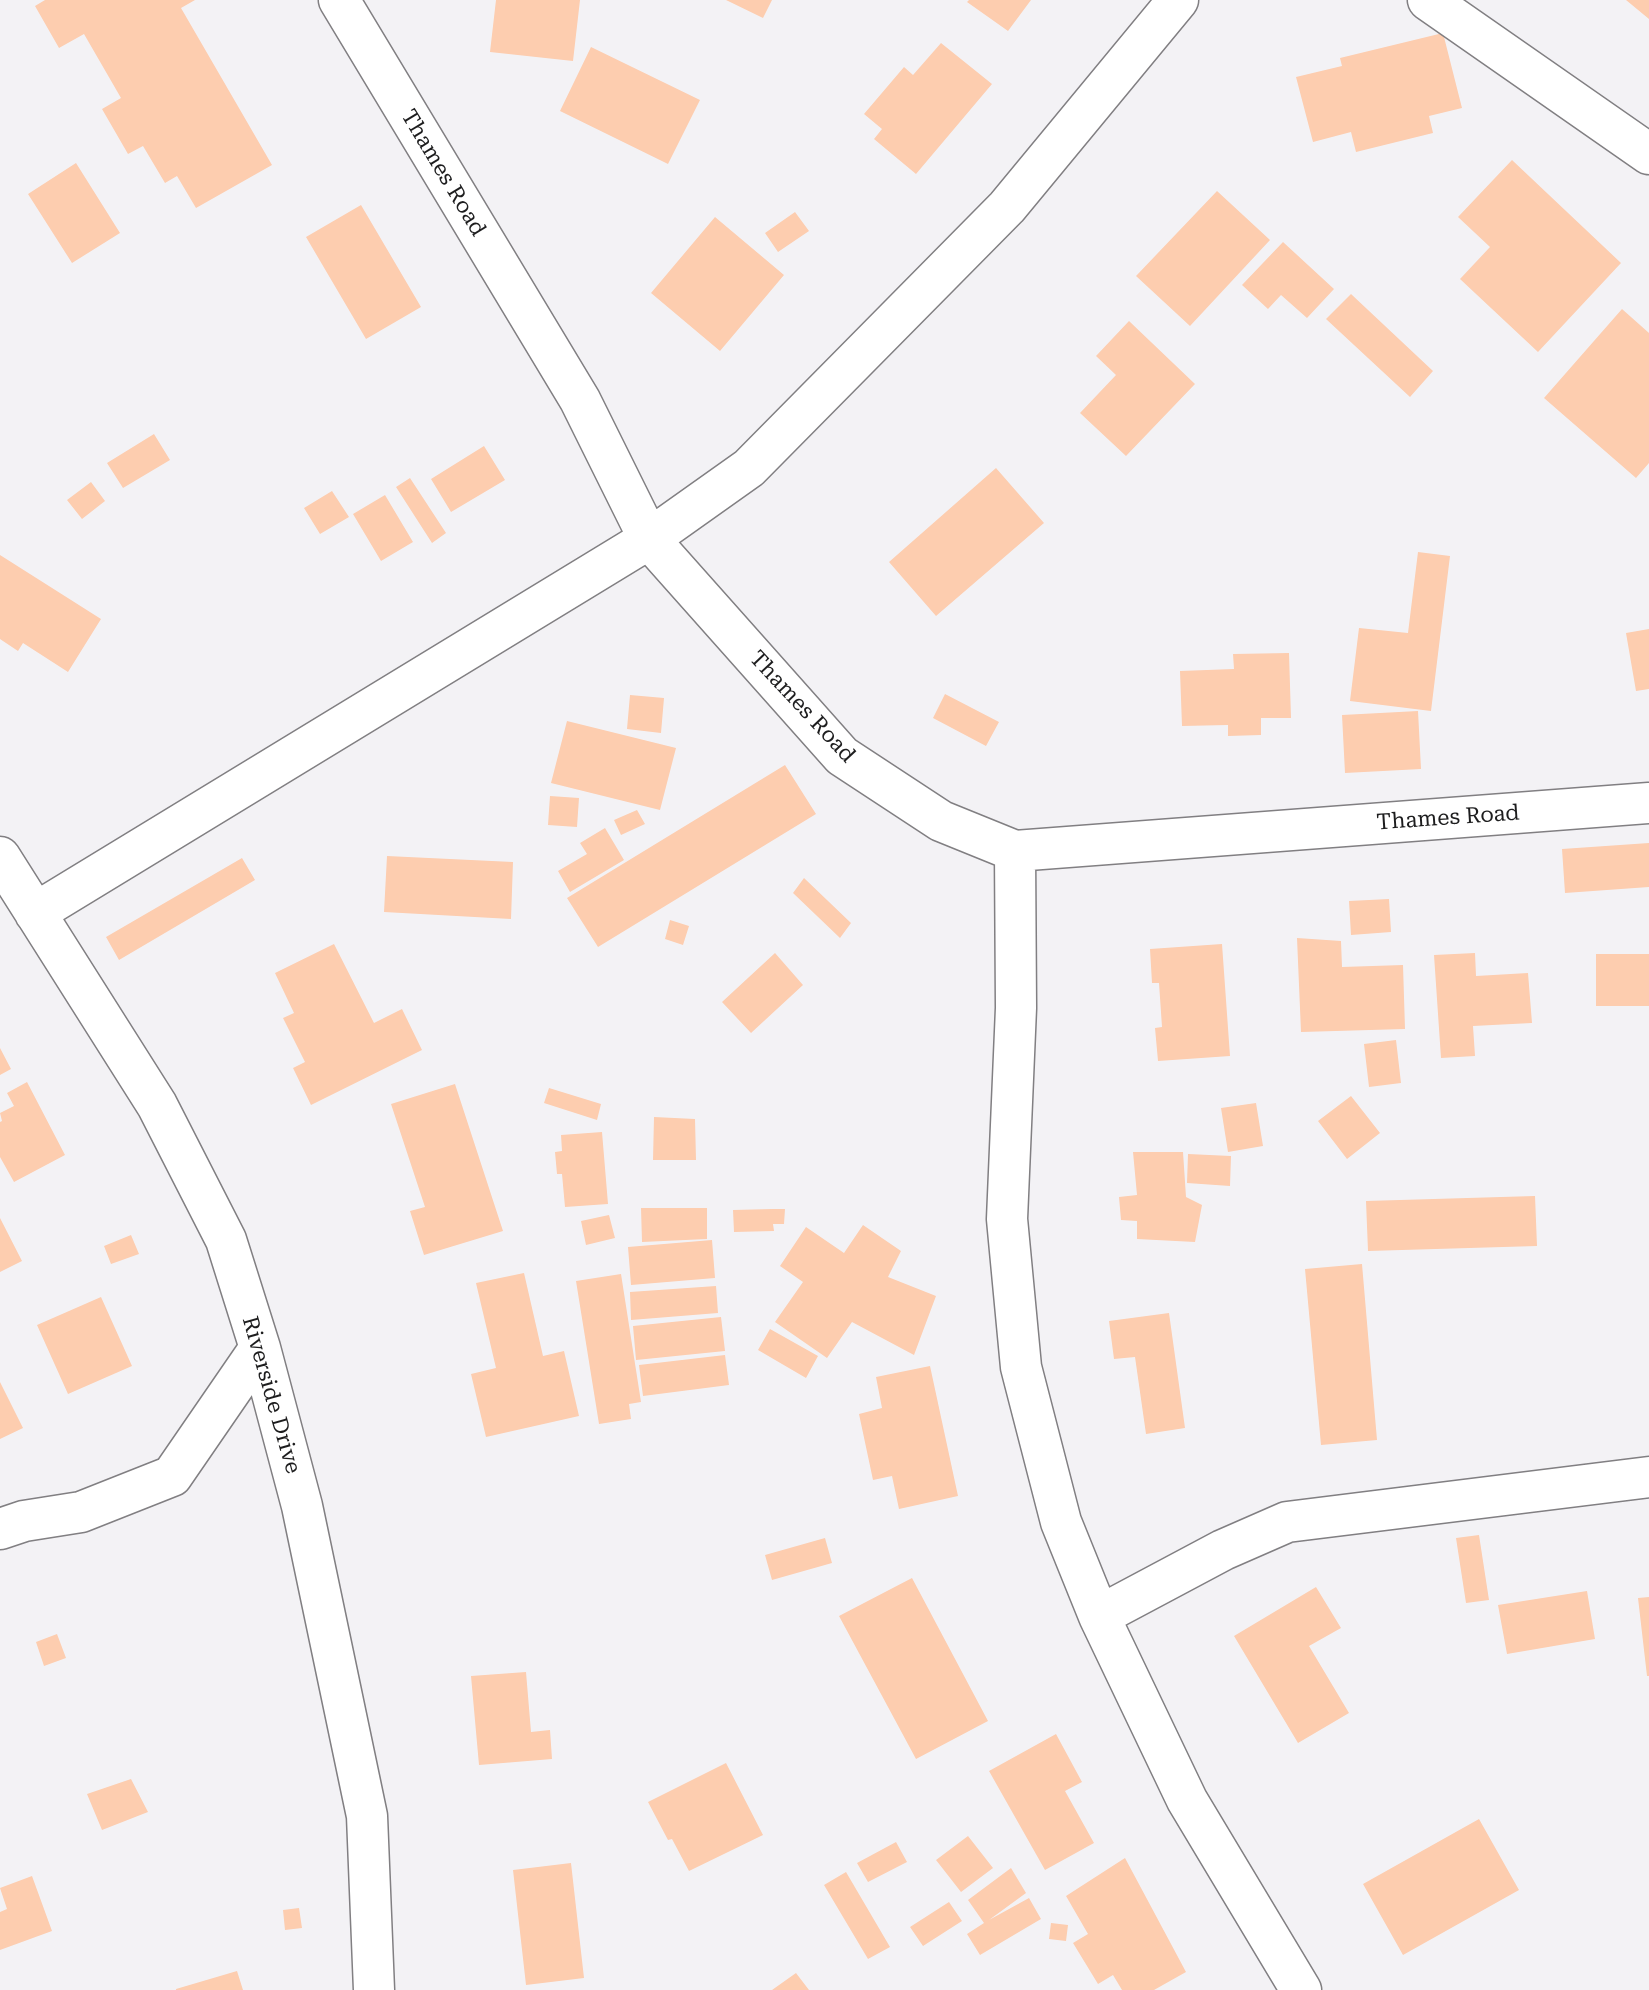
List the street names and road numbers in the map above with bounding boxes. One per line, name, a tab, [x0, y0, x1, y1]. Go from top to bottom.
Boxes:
street label: Thames Road	[395, 105, 491, 241]
street label: Thames Road	[744, 646, 860, 768]
street label: Thames Road	[1376, 800, 1520, 836]
street label: Riverside Drive	[236, 1313, 306, 1477]

